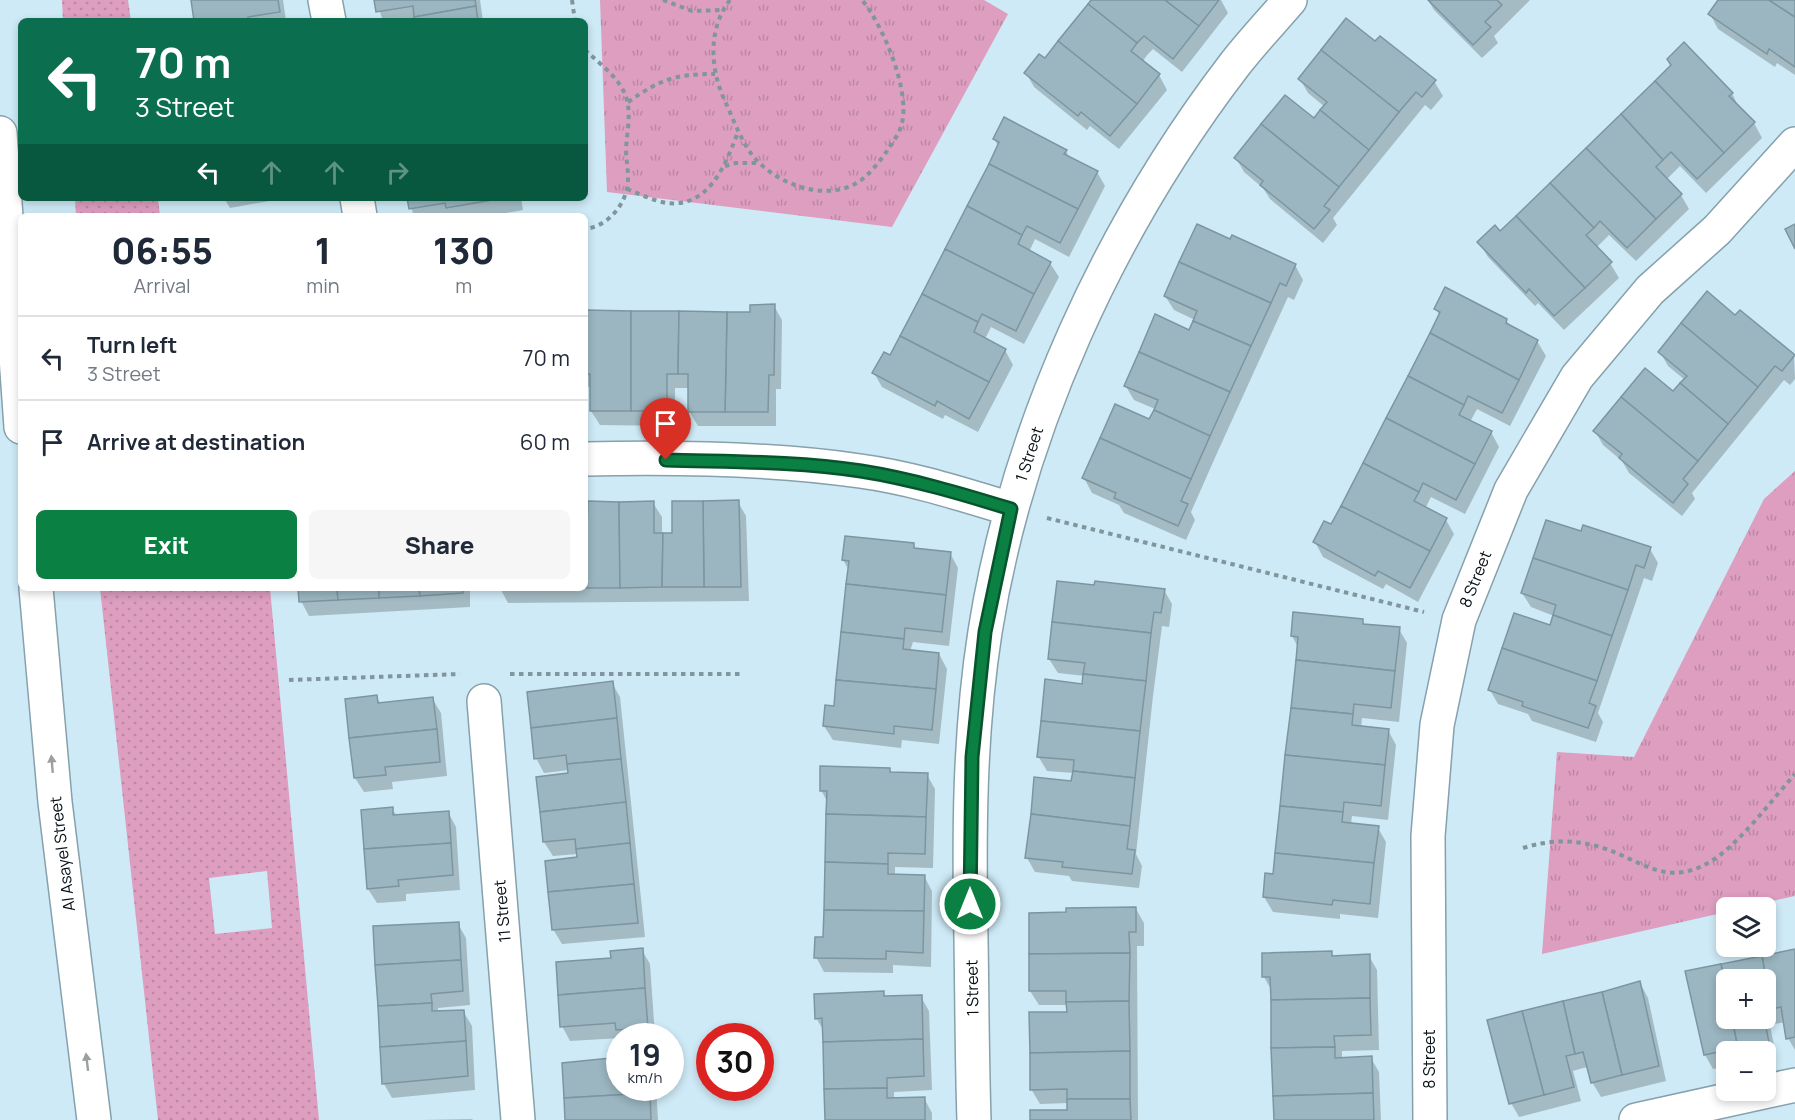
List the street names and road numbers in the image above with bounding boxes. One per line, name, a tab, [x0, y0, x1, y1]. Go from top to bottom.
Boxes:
street label: 1 Street	[1010, 424, 1048, 484]
street label: 8 Street	[1454, 547, 1496, 611]
street label: Al Asayel Street	[44, 795, 80, 913]
street label: 11 Street	[488, 879, 516, 943]
street label: 1 Street	[961, 960, 983, 1016]
street label: 8 Street	[1418, 1029, 1440, 1089]

